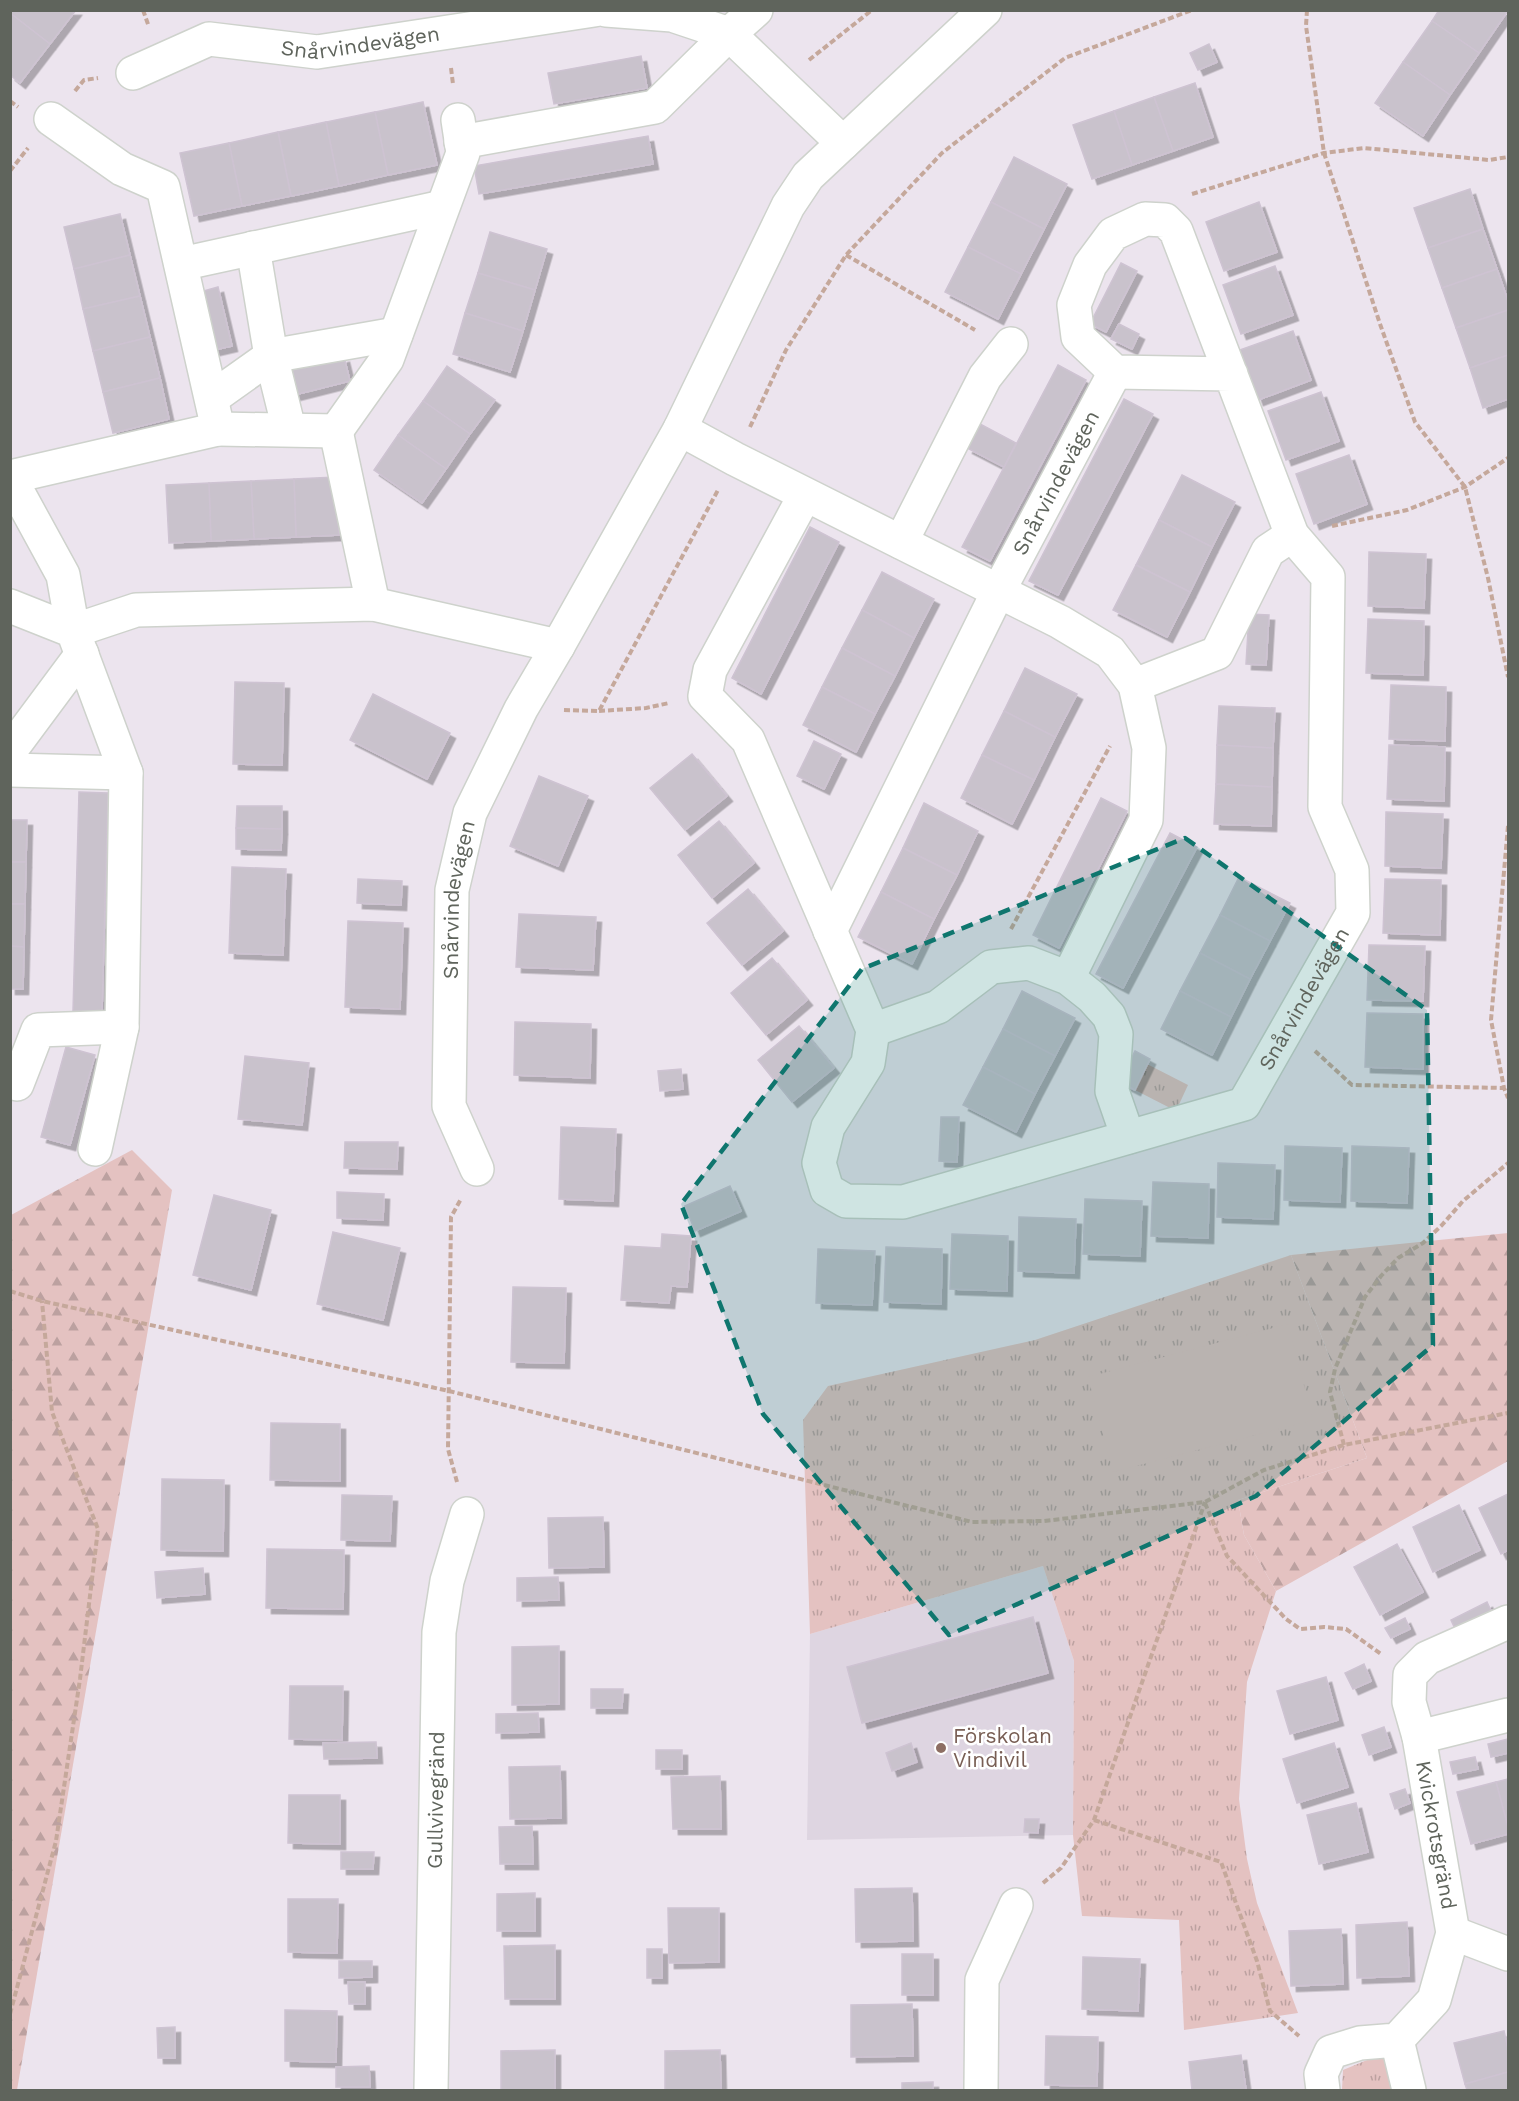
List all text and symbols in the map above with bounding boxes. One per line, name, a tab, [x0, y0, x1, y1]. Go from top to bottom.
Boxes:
street label: Snårvindevägen	[280, 21, 441, 64]
street label: Snårvindevägen	[1007, 406, 1104, 559]
street label: Snårvindevägen	[438, 818, 480, 979]
street label: Snårvindevägen	[1253, 923, 1354, 1074]
place label: Förskolan Vindivil	[953, 1723, 1052, 1772]
street label: Gullvivegränd	[422, 1731, 449, 1869]
marker: Förskolan Vindivil	[934, 1741, 948, 1755]
street label: Kvickrotsgränd	[1411, 1758, 1462, 1911]

